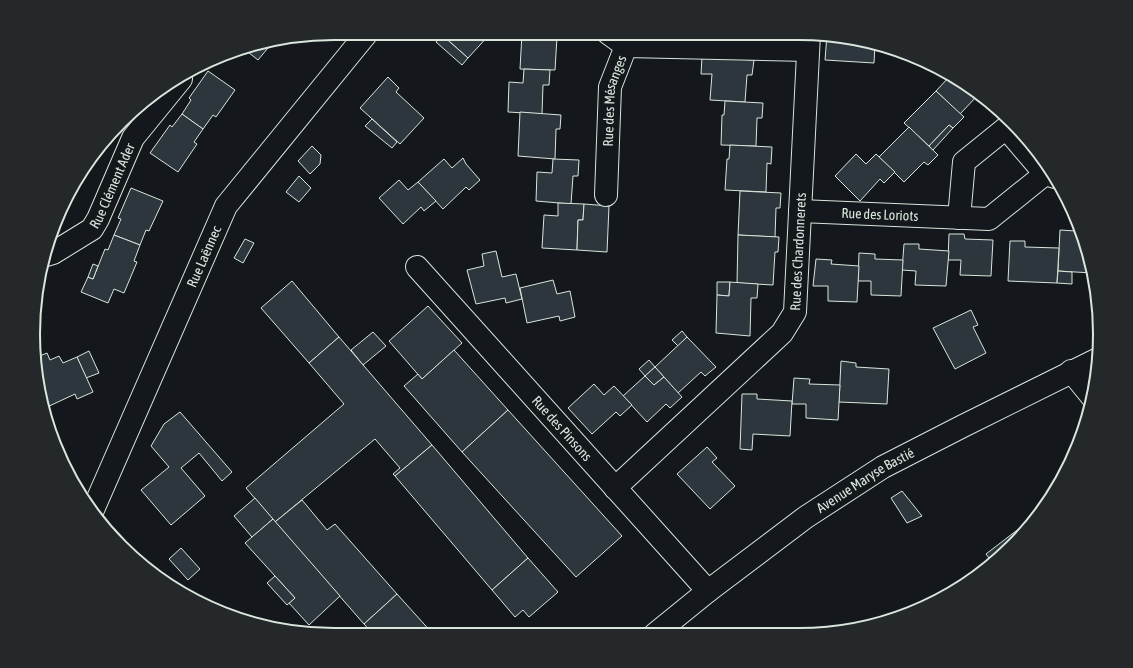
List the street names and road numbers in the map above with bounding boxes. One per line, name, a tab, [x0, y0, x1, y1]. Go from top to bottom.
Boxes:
street label: Rue des Mésanges	[600, 53, 630, 147]
street label: Rue Clément Ader	[86, 140, 138, 231]
street label: Rue des Chardonnerets	[787, 192, 809, 311]
street label: Rue des Loriots	[841, 205, 919, 224]
street label: Rue Laënnec	[183, 223, 225, 290]
street label: Rue des Pinsons	[529, 393, 595, 464]
street label: Avenue Maryse Bastié	[814, 444, 917, 516]

